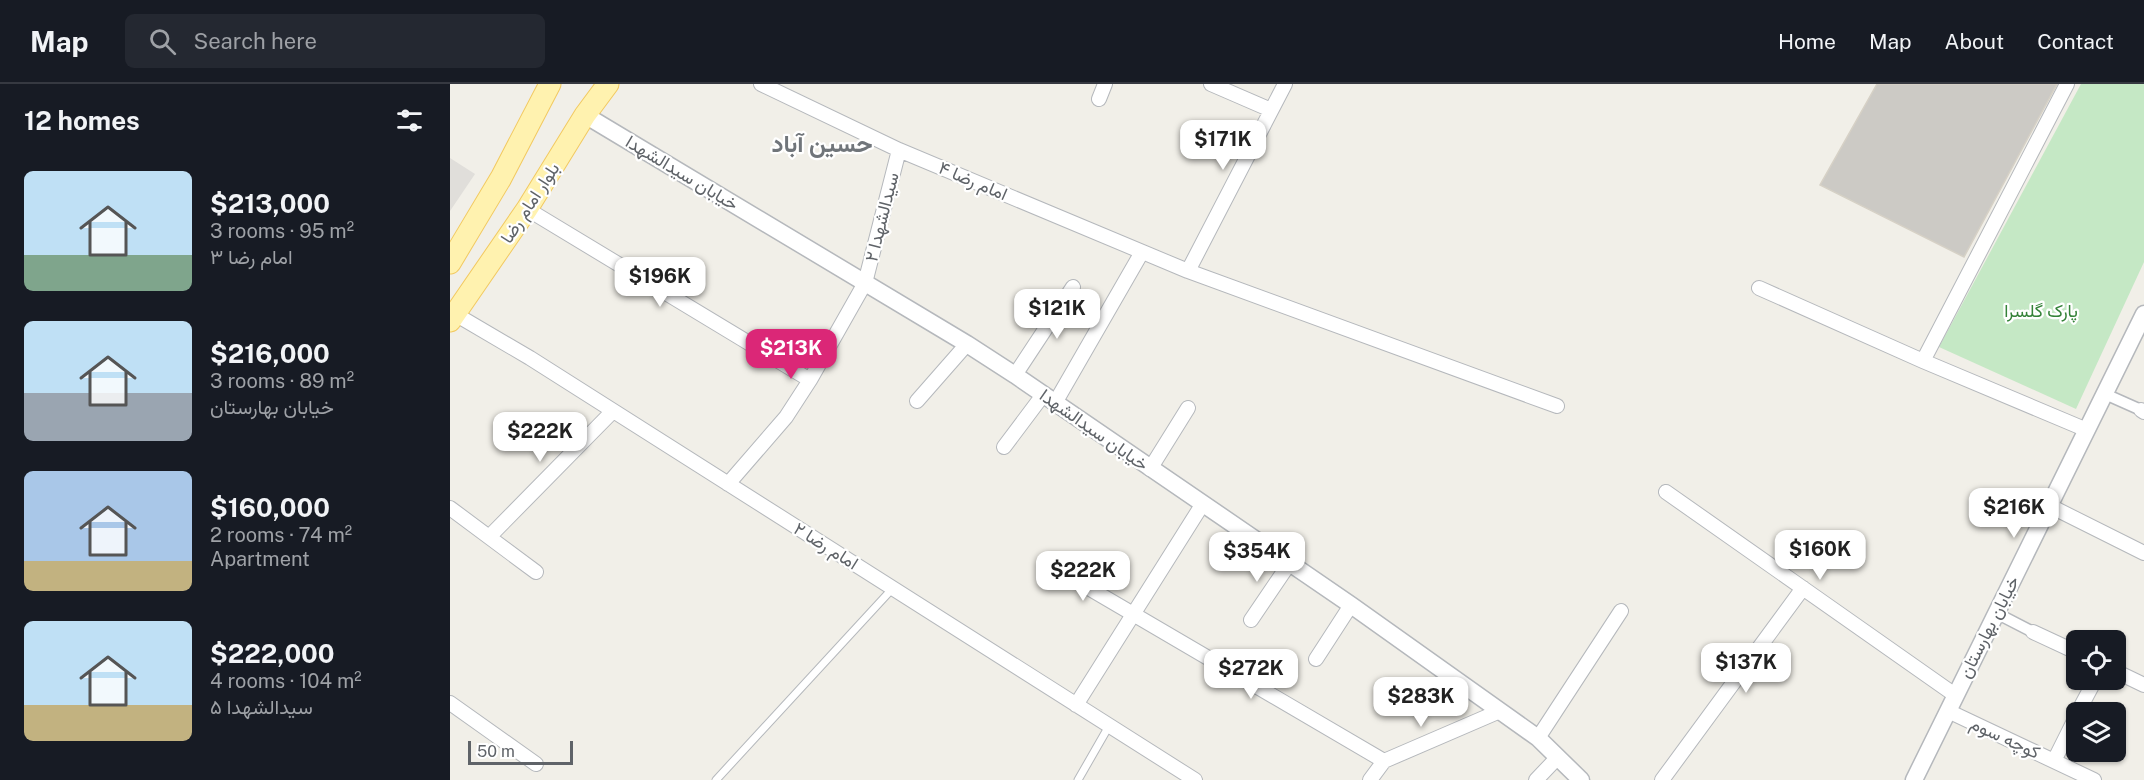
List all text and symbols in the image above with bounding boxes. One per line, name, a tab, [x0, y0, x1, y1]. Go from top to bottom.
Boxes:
search box	[125, 14, 545, 68]
text: Map	[30, 25, 89, 58]
icon: search	[146, 25, 179, 58]
text: Search here	[194, 28, 317, 54]
text: Home	[1778, 29, 1836, 54]
text: Map	[1869, 29, 1912, 54]
text: About	[1945, 29, 2004, 54]
text: Contact	[2037, 29, 2114, 54]
icon: filters	[393, 104, 426, 137]
text: 12 homes	[24, 105, 140, 136]
pin: $171K	[1181, 120, 1265, 171]
text: $171K	[1194, 127, 1252, 151]
district label: حسین آباد	[771, 129, 873, 158]
street label: خیابان سیدالشهدا	[622, 131, 742, 215]
street label: امام رضا ۴	[935, 157, 1011, 206]
street label: بلوار امام رضا	[496, 158, 565, 248]
street label: سیدالشهدا ۲	[860, 170, 904, 264]
text: $213,000	[210, 188, 330, 219]
icon: home	[72, 195, 144, 267]
text: 3 rooms · 95 m²	[210, 219, 354, 243]
text: امام رضا ۳	[210, 245, 293, 269]
pin: $196K	[618, 257, 702, 308]
text: $196K	[629, 264, 691, 288]
pin: $121K	[1015, 289, 1099, 340]
text: $121K	[1028, 296, 1086, 320]
park label: پارک گلسرا	[2004, 300, 2078, 323]
pin: $213K	[749, 329, 833, 380]
text: $213K	[760, 336, 822, 360]
text: $216,000	[210, 338, 330, 369]
icon: home	[72, 345, 144, 417]
text: 3 rooms · 89 m²	[210, 369, 354, 393]
street label: خیابان سیدالشهدا	[1035, 384, 1153, 476]
text: خیابان بهارستان	[210, 395, 334, 419]
pin: $222K	[498, 412, 582, 463]
text: $222K	[507, 419, 573, 443]
pin: $216K	[1972, 488, 2056, 539]
text: $160,000	[210, 492, 330, 523]
icon: home	[72, 495, 144, 567]
text: $216K	[1983, 495, 2045, 519]
street label: امام رضا ۲	[789, 518, 862, 575]
text: 2 rooms · 74 m²	[210, 523, 352, 547]
pin: $160K	[1778, 530, 1862, 581]
pin: $354K	[1215, 532, 1299, 583]
text: $160K	[1789, 537, 1851, 561]
text: $354K	[1223, 539, 1291, 563]
text: Apartment	[210, 547, 310, 571]
pin: $222K	[1041, 551, 1125, 602]
text: $222K	[1050, 558, 1116, 582]
street label: خیابان بهارستان	[1954, 572, 2024, 682]
map controls	[2066, 630, 2126, 762]
button: locate	[2066, 630, 2126, 690]
text: $222,000	[210, 638, 335, 669]
pin: $137K	[1704, 643, 1788, 694]
icon: home	[72, 645, 144, 717]
pin: $272K	[1209, 649, 1293, 700]
text: $137K	[1715, 650, 1777, 674]
text: $272K	[1218, 656, 1284, 680]
text: 4 rooms · 104 m²	[210, 669, 362, 693]
pin: $283K	[1379, 677, 1463, 728]
text: $283K	[1387, 684, 1455, 708]
text: سیدالشهدا ۵	[210, 695, 313, 719]
button: layers	[2066, 702, 2126, 762]
street label: کوچه سوم	[1966, 712, 2043, 765]
scale bar	[468, 738, 573, 766]
text: 50 m	[477, 742, 515, 761]

